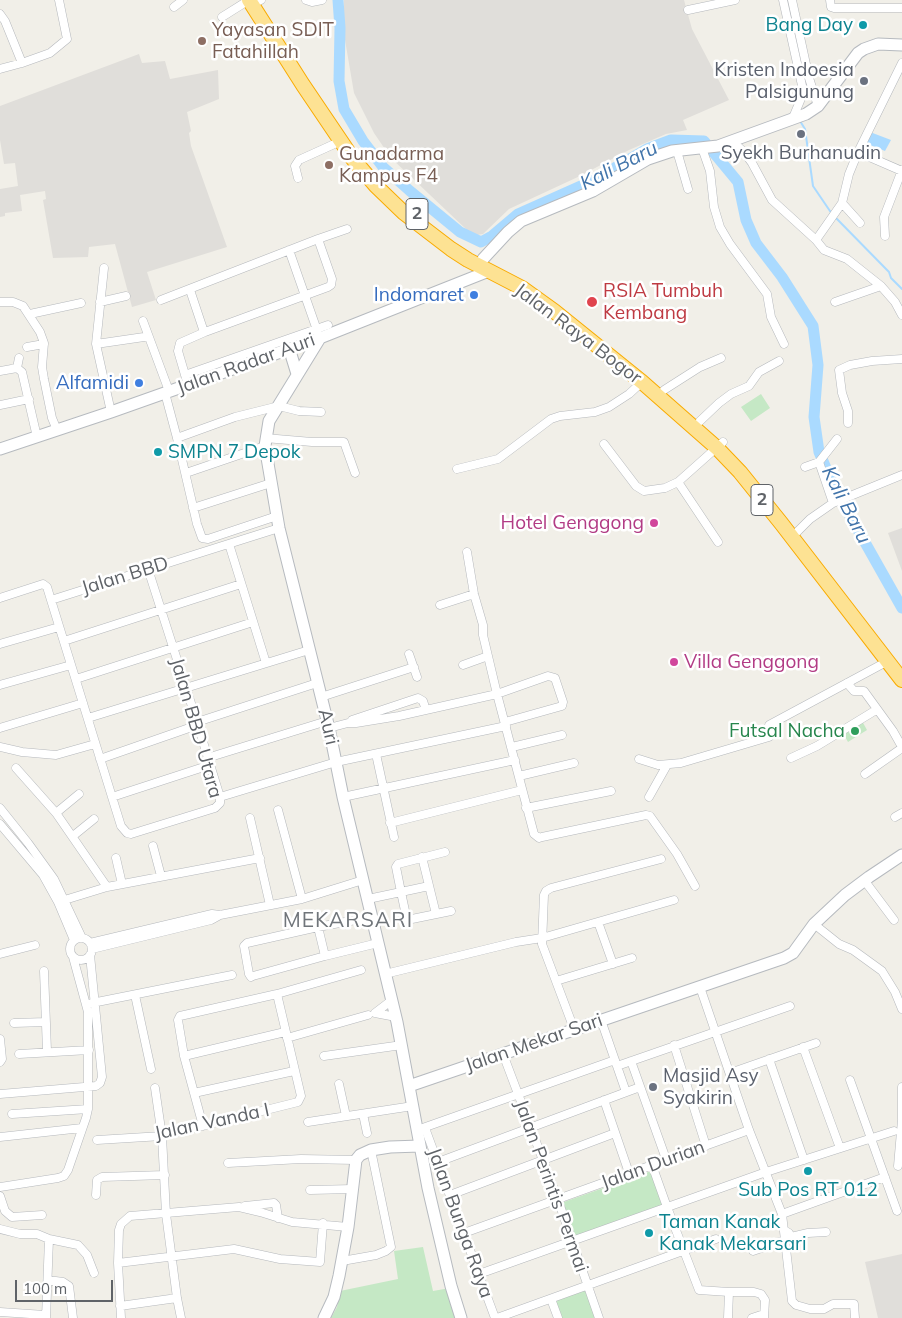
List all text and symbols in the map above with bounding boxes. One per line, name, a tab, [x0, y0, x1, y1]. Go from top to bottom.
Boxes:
place label: Bang Day	[766, 14, 853, 36]
place label: Yayasan SDIT Fatahillah	[212, 19, 334, 63]
marker: Bang Day	[857, 19, 869, 31]
marker: Yayasan SDIT Fatahillah	[196, 35, 208, 47]
place label: Kristen Indoesia Palsigunung	[714, 59, 854, 103]
marker: Kristen Indoesia Palsigunung	[858, 75, 870, 87]
marker: Syekh Burhanudin	[795, 128, 807, 140]
water label: Kali Baru	[576, 136, 662, 196]
place label: Syekh Burhanudin	[721, 142, 881, 164]
place label: Gunadarma Kampus F4	[339, 143, 444, 187]
marker: Gunadarma Kampus F4	[323, 159, 335, 171]
road number: 2	[406, 198, 428, 230]
street label: Jalan Raya Bogor	[510, 279, 646, 389]
place label: RSIA Tumbuh Kembang	[603, 280, 723, 324]
place label: Indomaret	[374, 284, 464, 306]
marker: Indomaret	[468, 289, 480, 301]
marker: RSIA Tumbuh Kembang	[585, 295, 599, 309]
street label: Jalan Radar Auri	[174, 328, 318, 400]
place label: Alfamidi	[56, 372, 129, 394]
marker: Alfamidi	[133, 377, 145, 389]
place label: SMPN 7 Depok	[168, 441, 301, 463]
marker: SMPN 7 Depok	[152, 446, 164, 458]
water label: Kali Baru	[816, 462, 876, 548]
road number: 2	[751, 484, 773, 516]
place label: Hotel Genggong	[501, 512, 644, 534]
marker: Hotel Genggong	[648, 517, 660, 529]
street label: Jalan BBD	[79, 552, 171, 600]
place label: Villa Genggong	[684, 651, 819, 673]
street label: Jalan BBD Utara	[165, 655, 227, 801]
marker: Villa Genggong	[668, 656, 680, 668]
street label: Auri	[313, 707, 343, 747]
place label: Futsal Nacha	[729, 720, 845, 742]
marker: Futsal Nacha	[849, 725, 861, 737]
district label: MEKARSARI	[282, 908, 414, 934]
street label: Jalan Mekar Sari	[462, 1009, 606, 1077]
place label: Masjid Asy Syakirin	[663, 1065, 759, 1109]
marker: Masjid Asy Syakirin	[647, 1081, 659, 1093]
street label: Jalan Perintis Permai	[509, 1097, 593, 1275]
street label: Jalan Vanda I	[152, 1099, 272, 1145]
street label: Jalan Durian	[598, 1136, 708, 1194]
street label: Jalan Bunga Raya	[422, 1145, 498, 1301]
marker: Sub Pos RT 012	[802, 1165, 814, 1177]
place label: Sub Pos RT 012	[738, 1179, 878, 1201]
place label: Taman Kanak Kanak Mekarsari	[659, 1211, 806, 1255]
marker: Taman Kanak Kanak Mekarsari	[643, 1227, 655, 1239]
scale bar	[18, 1270, 115, 1302]
text: 100 m	[23, 1279, 67, 1298]

